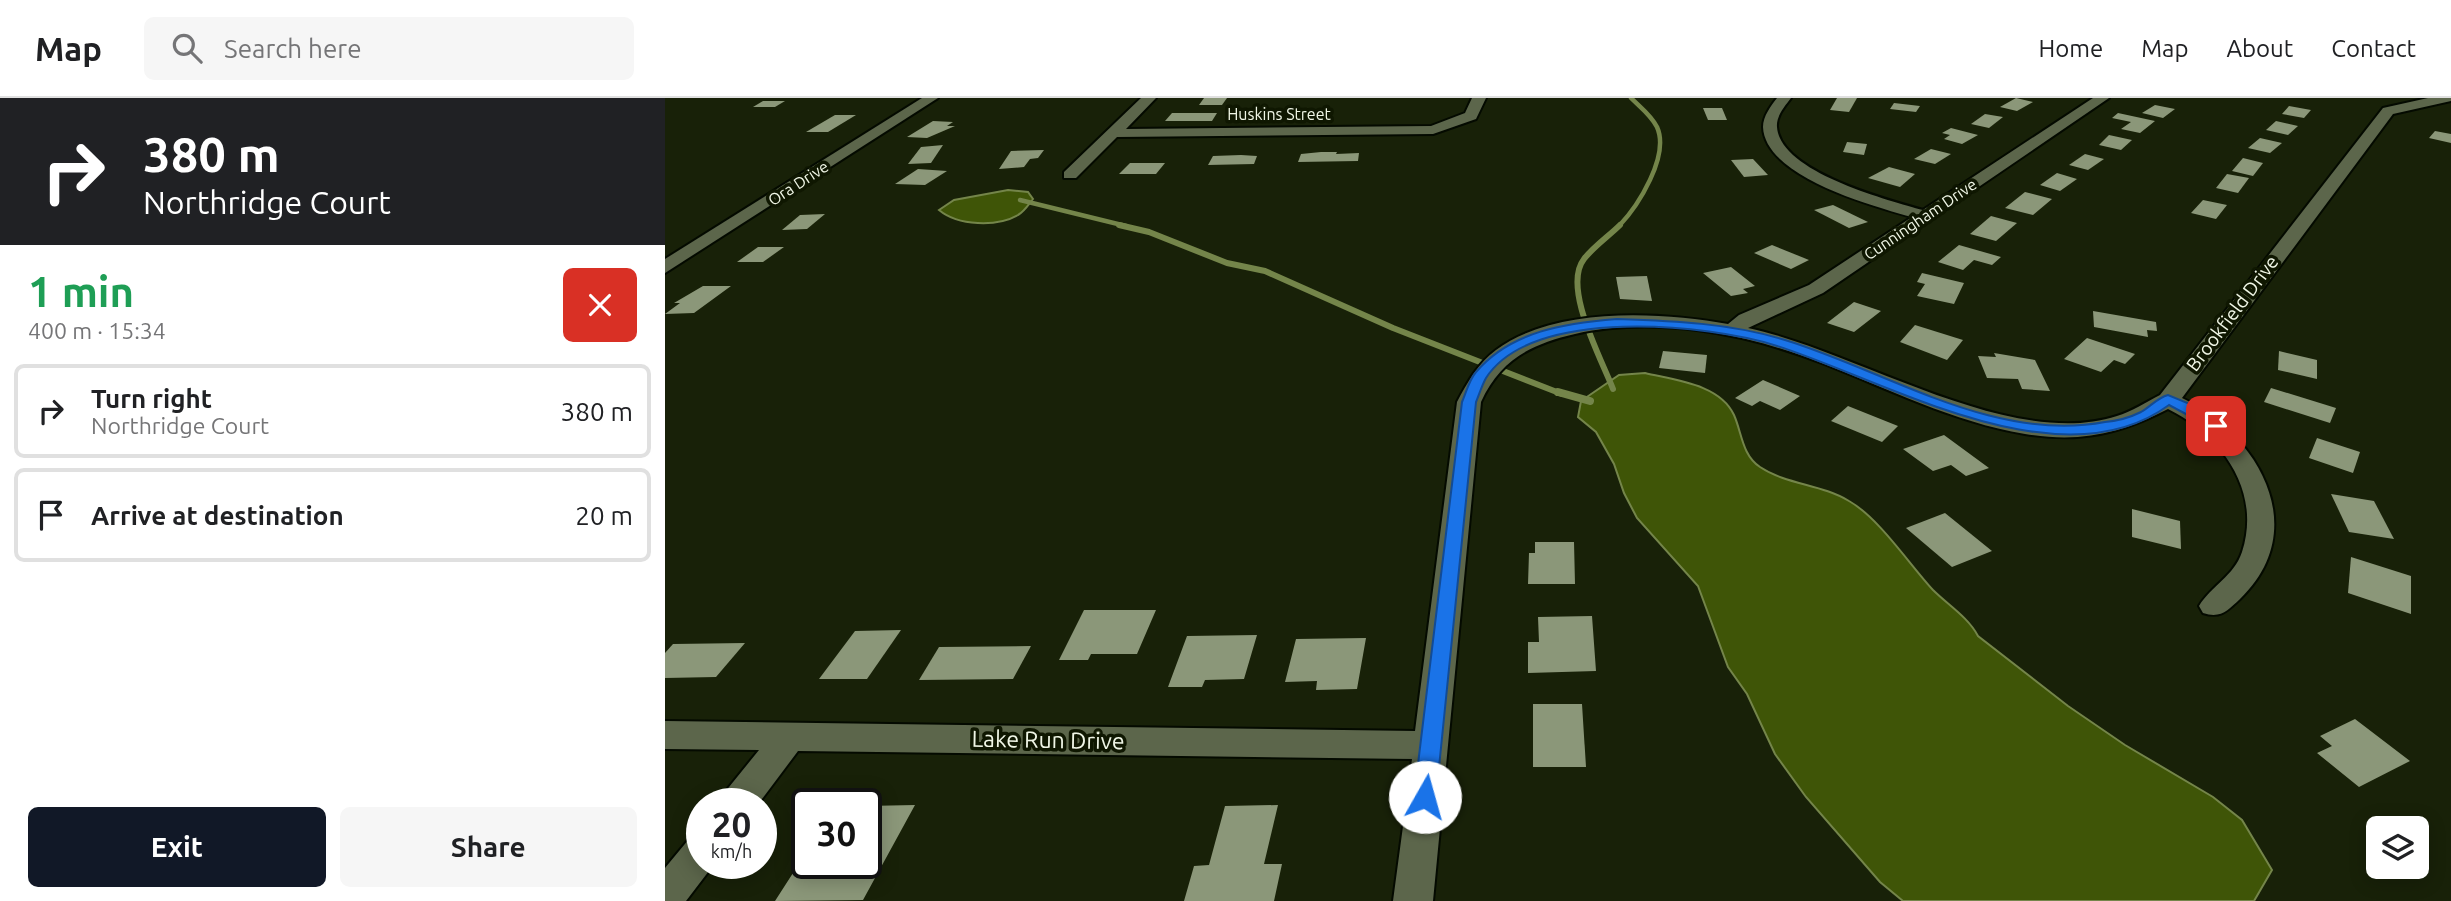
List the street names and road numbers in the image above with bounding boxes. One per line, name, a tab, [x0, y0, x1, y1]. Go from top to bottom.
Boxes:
street label: Huskins Street	[1227, 105, 1332, 123]
street label: Ora Drive	[765, 157, 831, 209]
street label: Cunningham Drive	[1860, 175, 1980, 263]
street label: Brookfield Drive	[2181, 251, 2283, 375]
street label: Lake Run Drive	[971, 726, 1125, 753]

